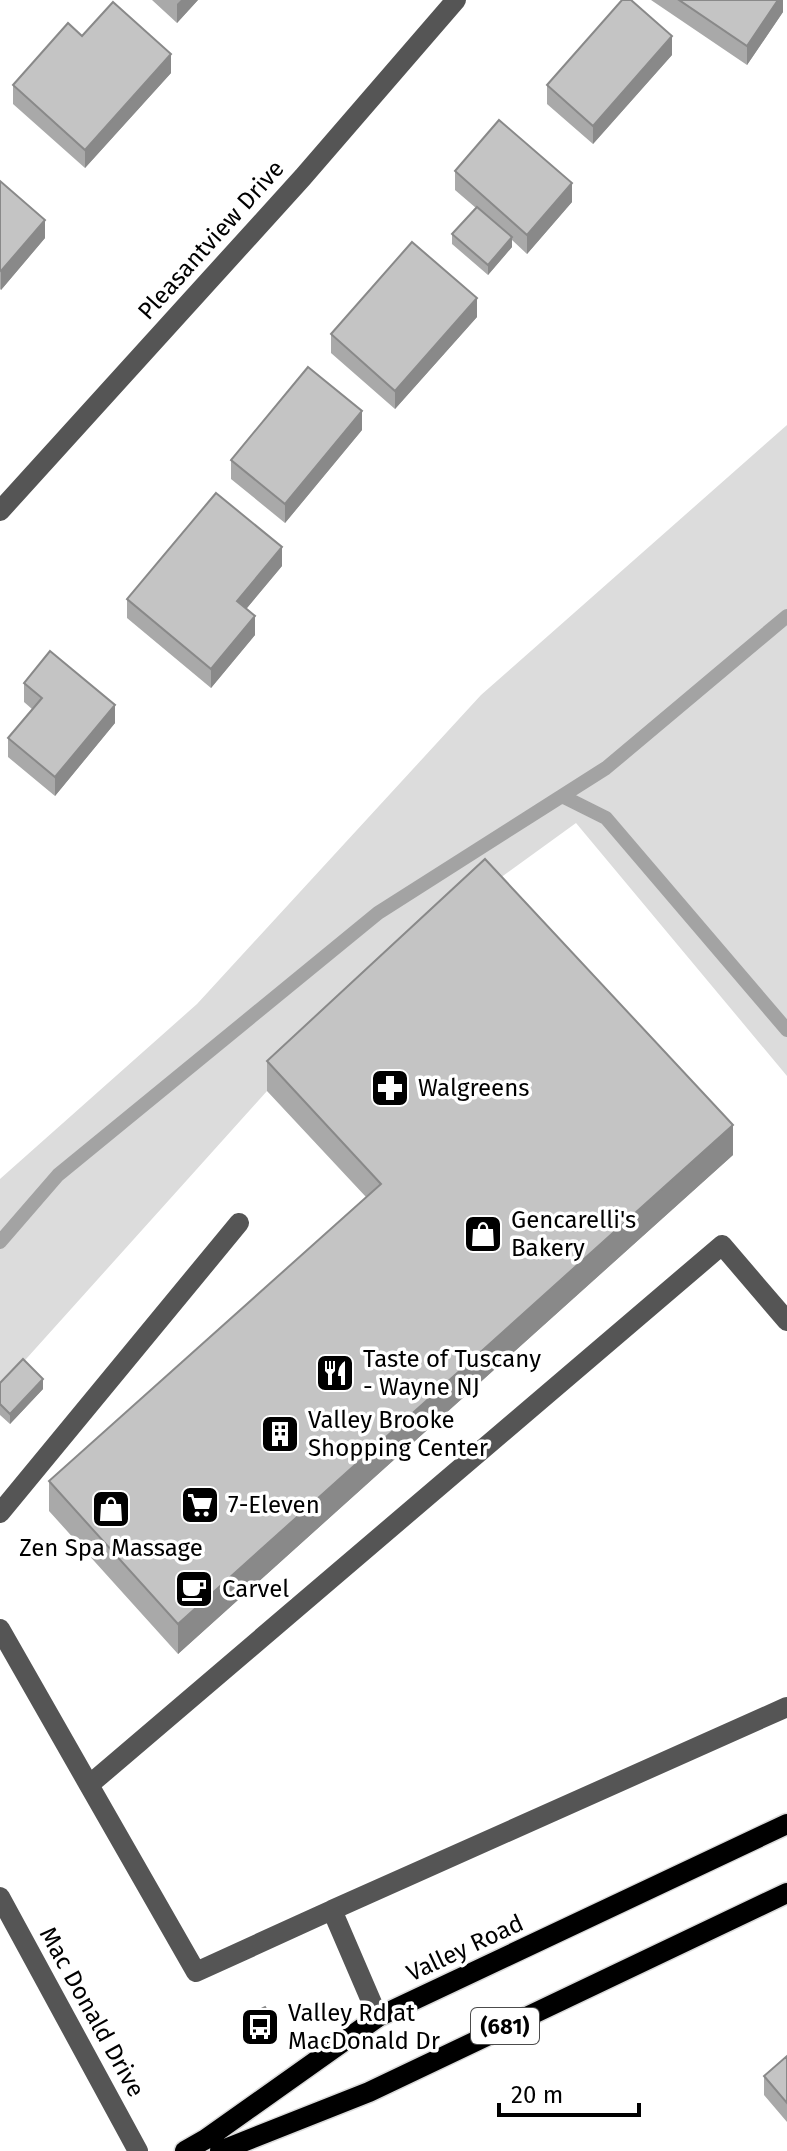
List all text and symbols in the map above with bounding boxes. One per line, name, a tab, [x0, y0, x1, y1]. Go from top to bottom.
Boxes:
street label: Pleasantview Drive	[132, 155, 290, 325]
pharmacy icon: Walgreens	[369, 1067, 411, 1109]
place label: Walgreens	[418, 1074, 529, 1102]
place label: Gencarelli's Bakery	[511, 1206, 636, 1262]
shop icon: Gencarelli's Bakery	[462, 1213, 504, 1255]
place label: Taste of Tuscany - Wayne NJ	[363, 1345, 541, 1401]
restaurant icon: Taste of Tuscany - Wayne NJ	[314, 1352, 356, 1394]
place label: Valley Brooke Shopping Center	[308, 1406, 489, 1462]
building icon: Valley Brooke Shopping Center	[259, 1413, 301, 1455]
supermarket icon: 7-Eleven	[179, 1484, 221, 1526]
shop icon: Zen Spa Massage	[90, 1488, 132, 1530]
place label: 7-Eleven	[228, 1491, 320, 1519]
place label: Zen Spa Massage	[19, 1534, 203, 1562]
cafe icon: Carvel	[173, 1568, 215, 1610]
place label: Carvel	[222, 1575, 289, 1603]
street label: Valley Road	[402, 1909, 528, 1987]
street label: Mac Donald Drive	[34, 1922, 150, 2102]
place label: Valley Rd at MacDonald Dr	[288, 1999, 441, 2055]
bus stop icon: Valley Rd at MacDonald Dr	[239, 2006, 281, 2048]
road number: (681)	[471, 2008, 539, 2044]
scale bar	[499, 2067, 639, 2117]
text: 20 m	[511, 2081, 563, 2109]

